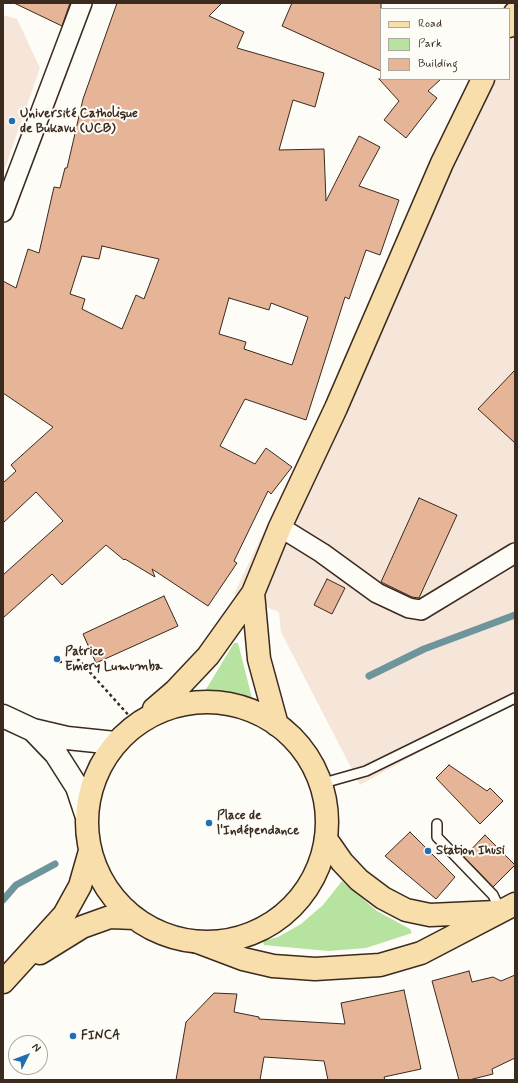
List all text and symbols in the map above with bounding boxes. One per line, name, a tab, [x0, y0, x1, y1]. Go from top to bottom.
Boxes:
legend	[380, 8, 510, 80]
text: Road	[418, 16, 442, 32]
text: Park	[418, 36, 442, 52]
text: Building	[418, 56, 458, 72]
place label: Université Catholique de Bukavu (UCB)	[20, 106, 138, 137]
marker: Université Catholique de Bukavu (UCB)	[7, 116, 17, 126]
place label: Patrice Emery Lumumba	[65, 644, 163, 675]
marker: Patrice Emery Lumumba	[52, 654, 62, 664]
place label: Place de l'Indépendance	[217, 808, 299, 839]
marker: Place de l'Indépendance	[204, 818, 214, 828]
place label: Station Ihusi	[436, 843, 505, 859]
marker: Station Ihusi	[423, 846, 433, 856]
place label: FINCA	[81, 1028, 120, 1044]
marker: FINCA	[68, 1031, 78, 1041]
north arrow	[8, 1035, 48, 1075]
text: N	[29, 1040, 44, 1055]

